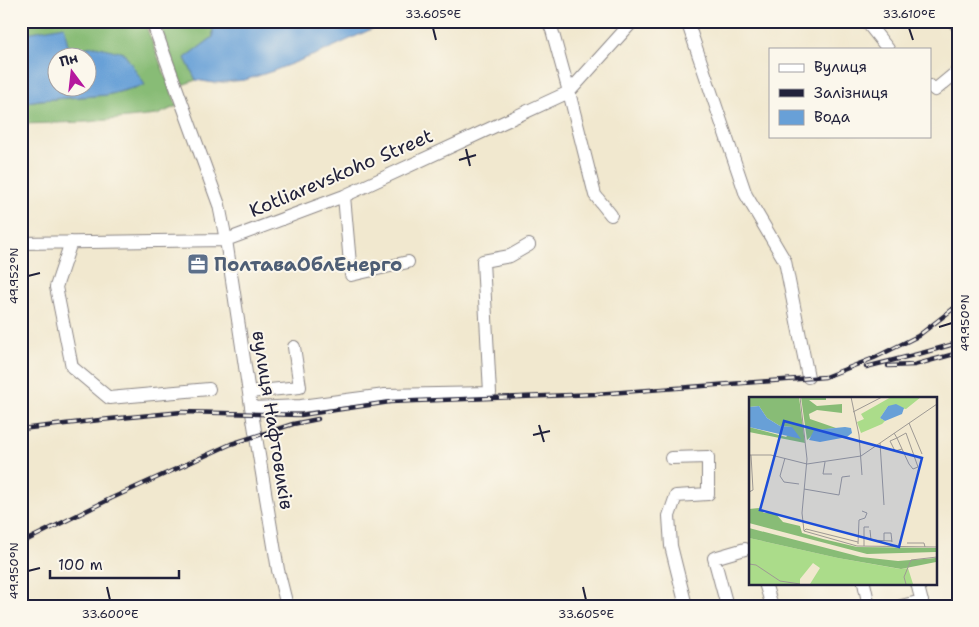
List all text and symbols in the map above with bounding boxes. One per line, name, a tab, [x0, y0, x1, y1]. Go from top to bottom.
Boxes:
text: 33.605°E	[405, 6, 461, 22]
text: 33.610°E	[883, 6, 935, 22]
north arrow	[48, 48, 98, 98]
text: Пн	[57, 48, 80, 71]
legend	[769, 48, 932, 138]
text: Вулиця	[814, 57, 867, 77]
text: Залізниця	[814, 83, 888, 103]
text: Вода	[814, 107, 851, 127]
street label: Kotliarevskoho Street	[245, 123, 437, 223]
text: 49.952°N	[6, 248, 22, 304]
office icon: ПолтаваОблЕнерго	[186, 252, 210, 276]
place label: ПолтаваОблЕнерго	[214, 252, 402, 277]
text: 49.950°N	[957, 294, 973, 352]
street label: вулиця Нафтовиків	[247, 329, 299, 511]
inset map	[749, 397, 936, 584]
text: 49.950°N	[6, 542, 22, 600]
scale bar	[50, 547, 179, 579]
text: 100 m	[58, 555, 103, 575]
text: 33.600°E	[81, 606, 139, 622]
text: 33.605°E	[558, 606, 614, 622]

